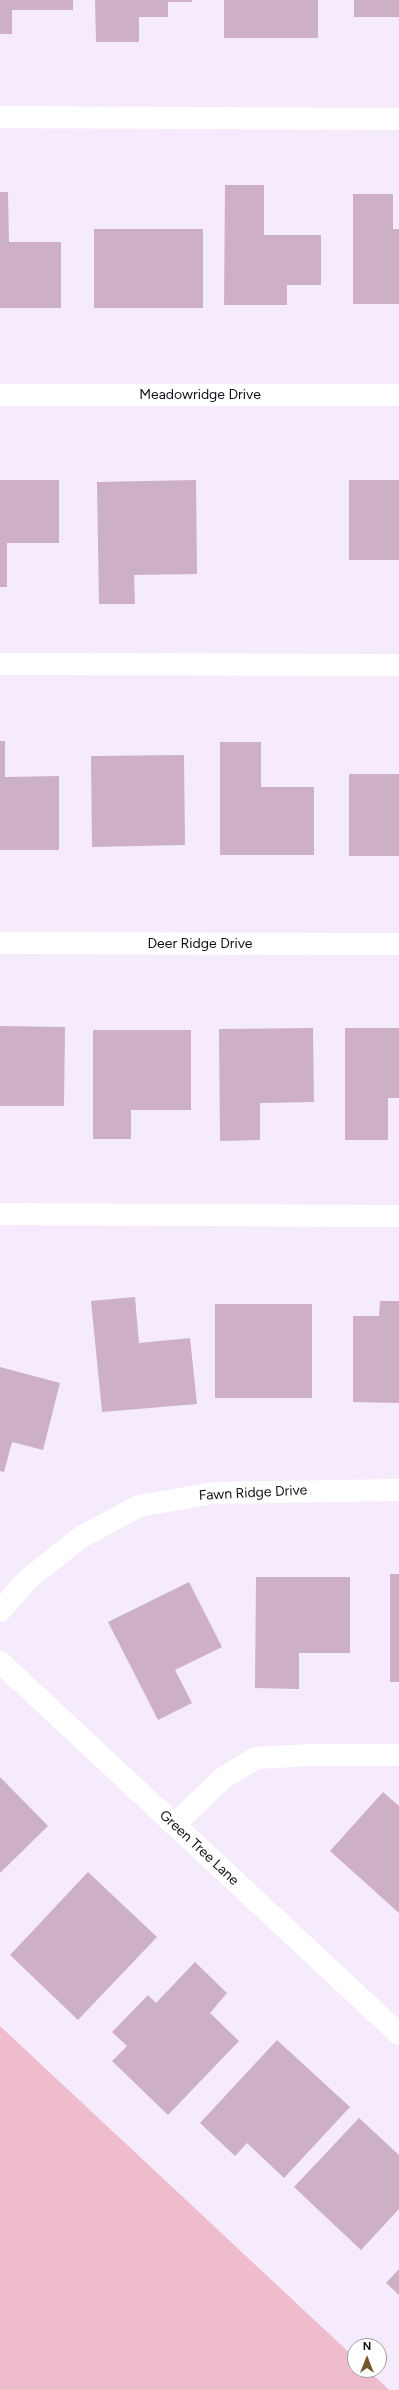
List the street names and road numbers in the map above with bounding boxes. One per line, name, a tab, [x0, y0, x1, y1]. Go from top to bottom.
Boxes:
street label: Meadowridge Drive	[139, 387, 261, 403]
street label: Deer Ridge Drive	[147, 936, 253, 952]
street label: Fawn Ridge Drive	[198, 1482, 308, 1504]
street label: Green Tree Lane	[156, 1807, 242, 1889]

